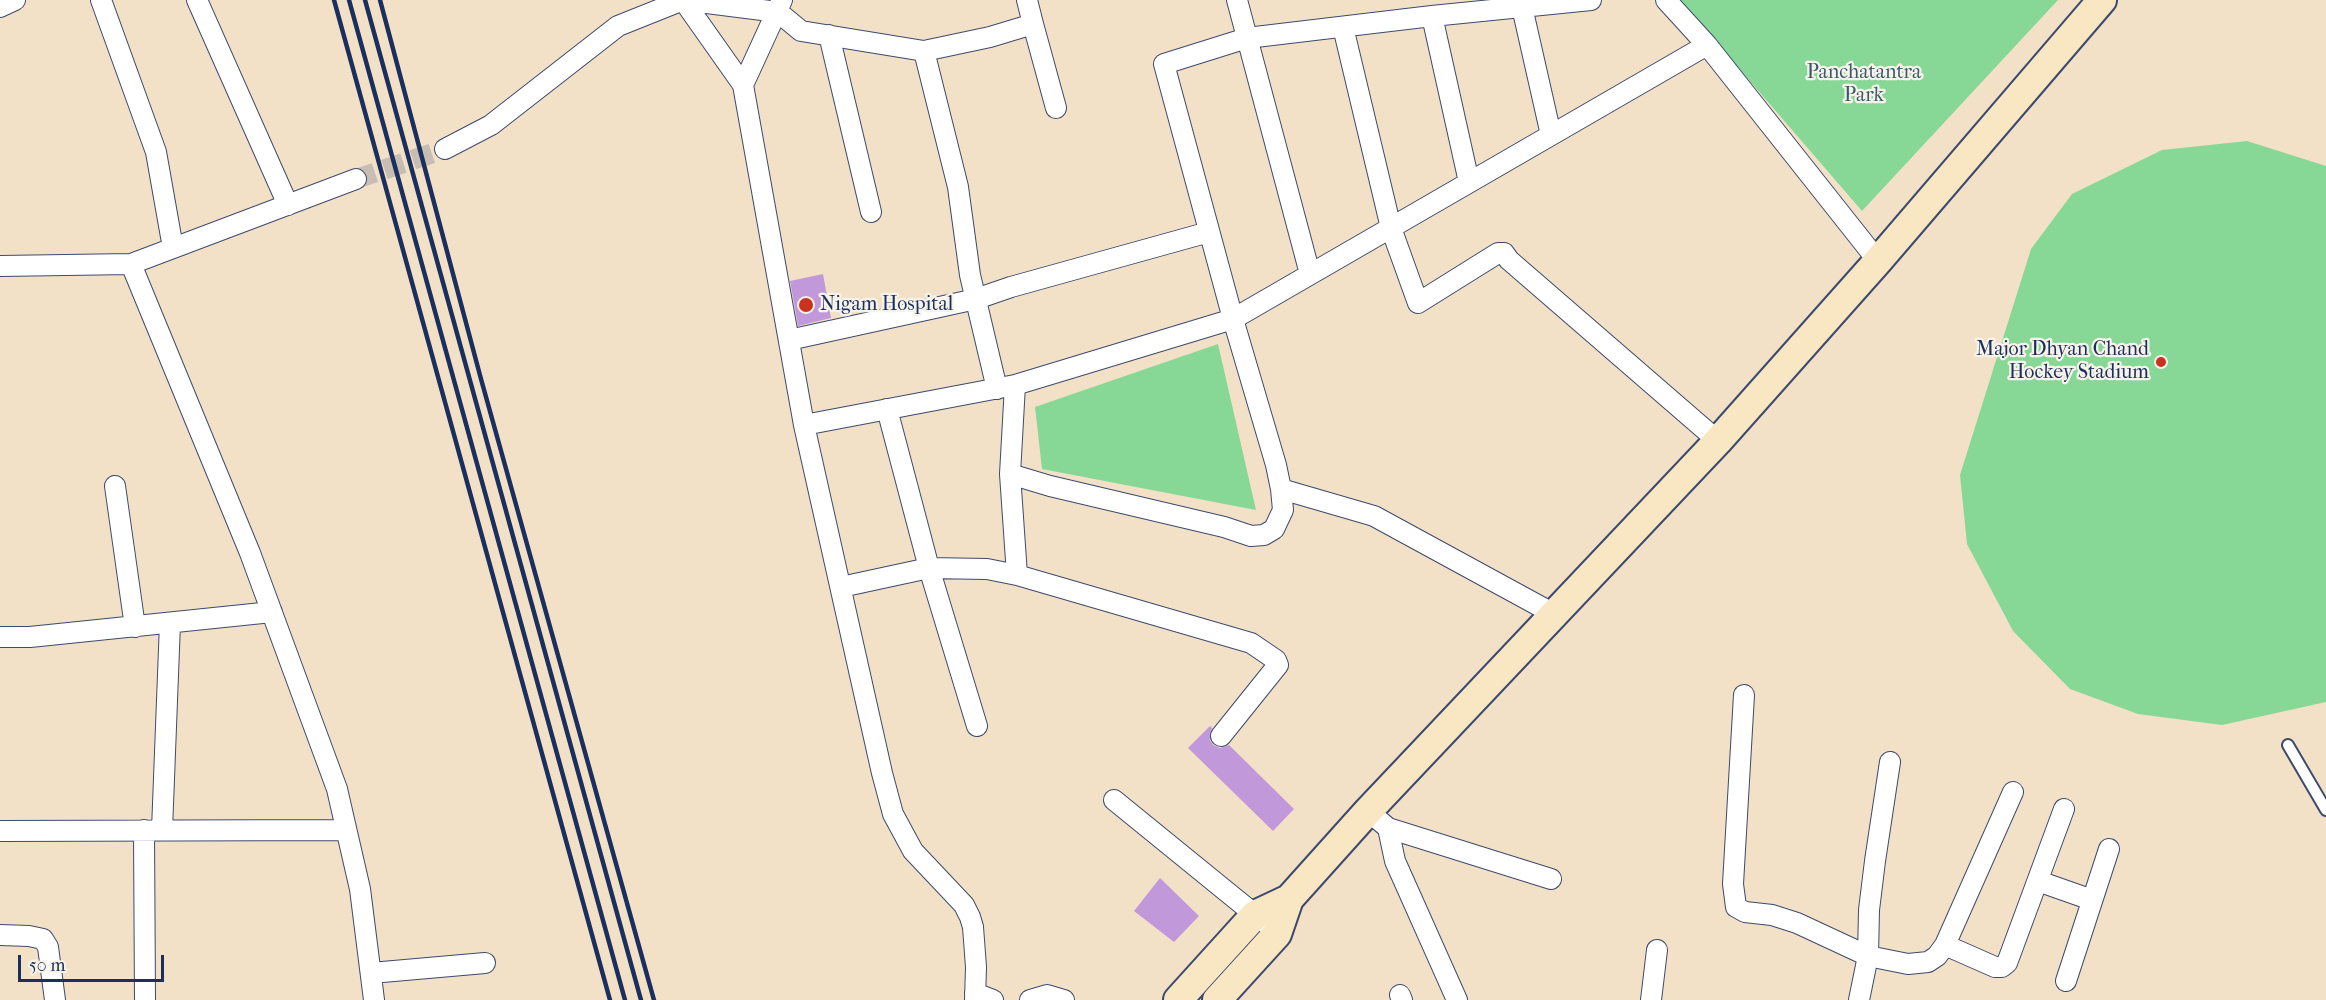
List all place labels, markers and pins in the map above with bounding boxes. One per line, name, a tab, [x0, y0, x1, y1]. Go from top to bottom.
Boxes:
place label: Nigam Hospital	[820, 293, 953, 317]
marker: Nigam Hospital	[797, 296, 815, 314]
place label: Major Dhyan Chand Hockey Stadium	[1976, 338, 2149, 385]
marker: Major Dhyan Chand Hockey Stadium	[2154, 355, 2168, 369]

